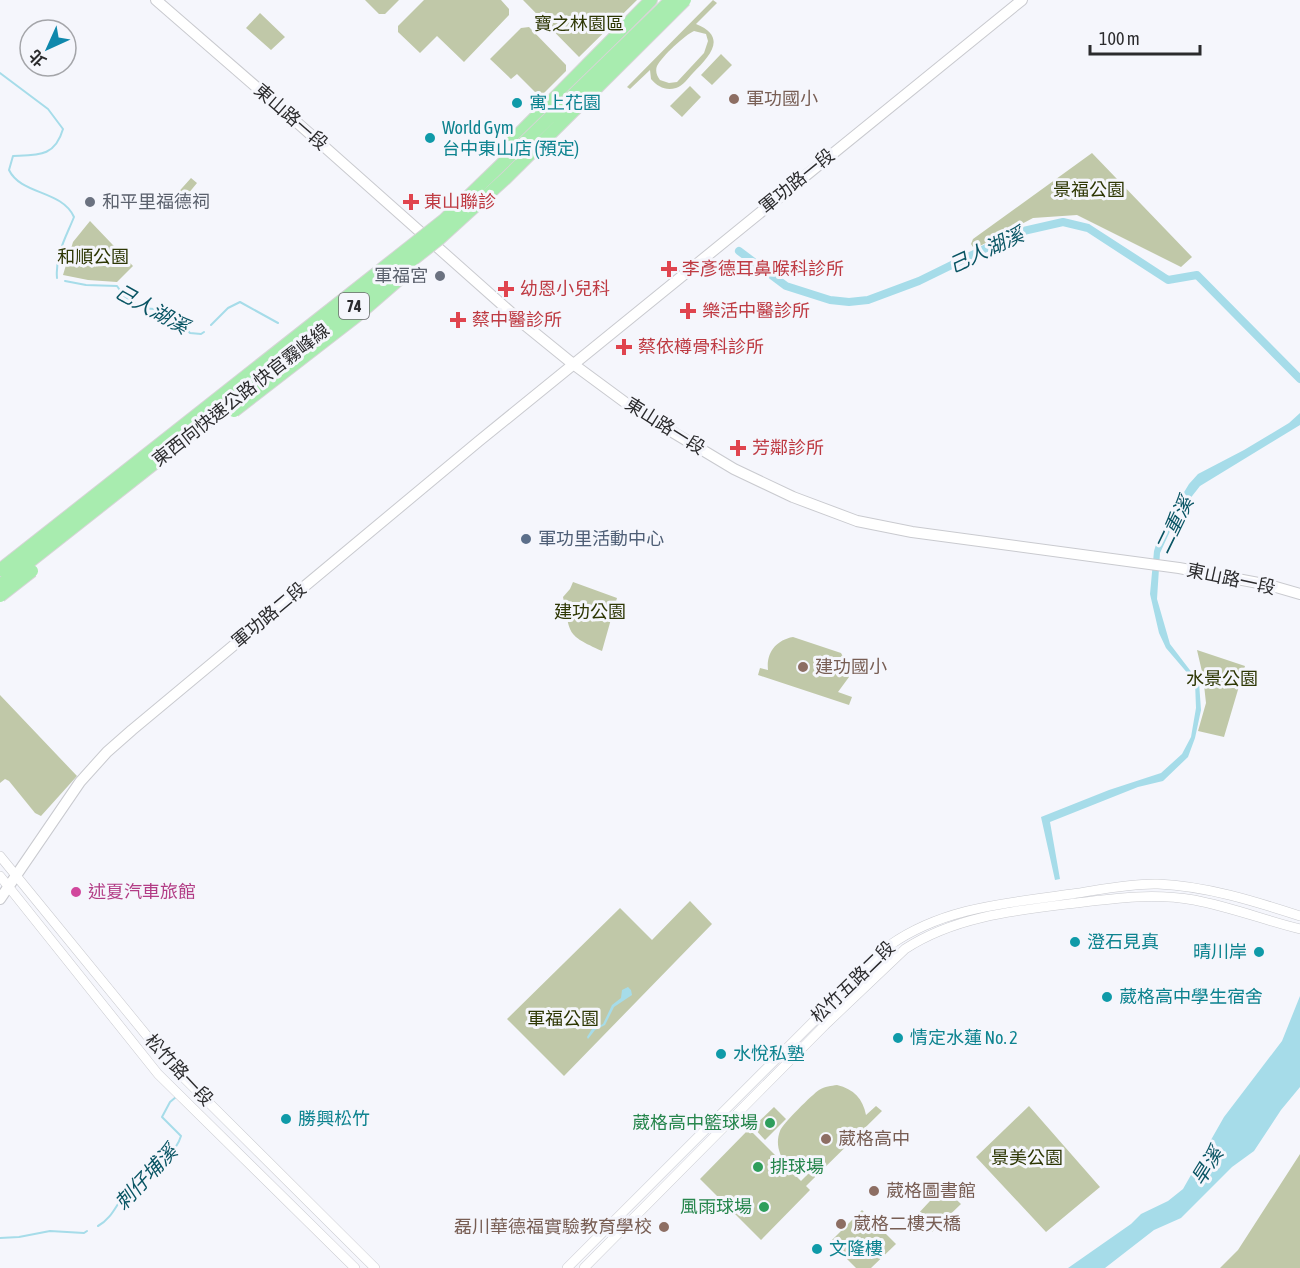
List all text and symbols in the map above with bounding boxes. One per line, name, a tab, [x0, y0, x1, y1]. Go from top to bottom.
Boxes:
park label: 寶之林園區	[534, 13, 624, 34]
north arrow	[18, 18, 78, 78]
scale bar	[1090, 18, 1200, 56]
text: 100 m	[1099, 28, 1140, 49]
text: 北	[25, 47, 49, 71]
street label: 東山路一段	[250, 79, 332, 154]
place label: 軍功國小	[746, 88, 818, 109]
place label: 寓上花園	[529, 92, 601, 113]
marker: 軍功國小	[727, 92, 741, 106]
marker: 寓上花園	[510, 96, 524, 110]
place label: World Gym 台中東山店 (預定)	[442, 117, 579, 159]
marker: World Gym 台中東山店 (預定)	[423, 131, 437, 145]
street label: 軍功路一段	[755, 144, 838, 217]
park label: 景福公園	[1053, 179, 1125, 200]
place label: 和平里福德祠	[102, 191, 210, 212]
place label: 東山聯診	[424, 191, 496, 212]
marker: 東山聯診	[402, 193, 420, 211]
marker: 和平里福德祠	[83, 195, 97, 209]
water label: 己人湖溪	[945, 221, 1030, 277]
park label: 和順公園	[57, 246, 129, 267]
place label: 李彥德耳鼻喉科診所	[682, 258, 844, 279]
marker: 李彥德耳鼻喉科診所	[660, 260, 678, 278]
place label: 軍福宮	[374, 265, 428, 286]
marker: 軍福宮	[433, 269, 447, 283]
place label: 幼恩小兒科	[520, 278, 610, 299]
water label: 己人湖溪	[112, 279, 195, 339]
marker: 幼恩小兒科	[497, 280, 515, 298]
road number: 74	[339, 293, 369, 319]
place label: 樂活中醫診所	[702, 300, 810, 321]
marker: 樂活中醫診所	[679, 302, 697, 320]
place label: 蔡中醫診所	[472, 309, 562, 330]
marker: 蔡中醫診所	[449, 311, 467, 329]
street label: 東西向快速公路 快官霧峰線	[148, 319, 333, 470]
place label: 蔡依樽骨科診所	[638, 336, 764, 357]
marker: 蔡依樽骨科診所	[615, 338, 633, 356]
street label: 東山路一段	[622, 393, 709, 458]
place label: 芳鄰診所	[752, 437, 824, 458]
marker: 芳鄰診所	[729, 439, 747, 457]
water label: 二重溪	[1150, 490, 1198, 557]
place label: 軍功里活動中心	[538, 528, 664, 549]
marker: 軍功里活動中心	[519, 532, 533, 546]
street label: 東山路一段	[1185, 559, 1277, 598]
street label: 軍功路二段	[227, 578, 310, 652]
park label: 建功公園	[554, 601, 626, 622]
place label: 建功國小	[815, 656, 887, 677]
marker: 建功國小	[796, 660, 810, 674]
park label: 水景公園	[1186, 668, 1258, 689]
place label: 述夏汽車旅館	[88, 881, 196, 902]
marker: 述夏汽車旅館	[69, 885, 83, 899]
place label: 澄石見真	[1087, 931, 1159, 952]
marker: 澄石見真	[1068, 935, 1082, 949]
street label: 松竹五路二段	[807, 937, 899, 1027]
place label: 晴川岸	[1193, 941, 1247, 962]
marker: 晴川岸	[1252, 945, 1266, 959]
place label: 葳格高中學生宿舍	[1119, 986, 1263, 1007]
marker: 葳格高中學生宿舍	[1100, 990, 1114, 1004]
park label: 軍福公園	[527, 1008, 599, 1029]
place label: 情定水蓮 No. 2	[910, 1027, 1018, 1048]
street label: 松竹路一段	[141, 1030, 218, 1110]
marker: 情定水蓮 No. 2	[891, 1031, 905, 1045]
place label: 水悅私塾	[733, 1043, 805, 1064]
marker: 水悅私塾	[714, 1047, 728, 1061]
place label: 勝興松竹	[298, 1108, 370, 1129]
marker: 勝興松竹	[279, 1112, 293, 1126]
place label: 葳格高中籃球場	[632, 1112, 758, 1133]
marker: 葳格高中籃球場	[763, 1116, 777, 1130]
place label: 葳格高中	[838, 1128, 910, 1149]
marker: 葳格高中	[819, 1132, 833, 1146]
water label: 刺仔埔溪	[110, 1137, 183, 1214]
water label: 旱溪	[1186, 1140, 1229, 1189]
park label: 景美公園	[991, 1147, 1063, 1168]
place label: 排球場	[770, 1156, 824, 1177]
marker: 排球場	[751, 1160, 765, 1174]
place label: 葳格圖書館	[886, 1180, 976, 1201]
marker: 葳格圖書館	[867, 1184, 881, 1198]
place label: 風雨球場	[680, 1196, 752, 1217]
marker: 風雨球場	[757, 1200, 771, 1214]
place label: 葳格二樓天橋	[853, 1213, 961, 1234]
place label: 磊川華德福實驗教育學校	[454, 1216, 652, 1237]
marker: 葳格二樓天橋	[834, 1217, 848, 1231]
marker: 磊川華德福實驗教育學校	[657, 1220, 671, 1234]
place label: 文隆樓	[829, 1238, 883, 1259]
marker: 文隆樓	[810, 1242, 824, 1256]

